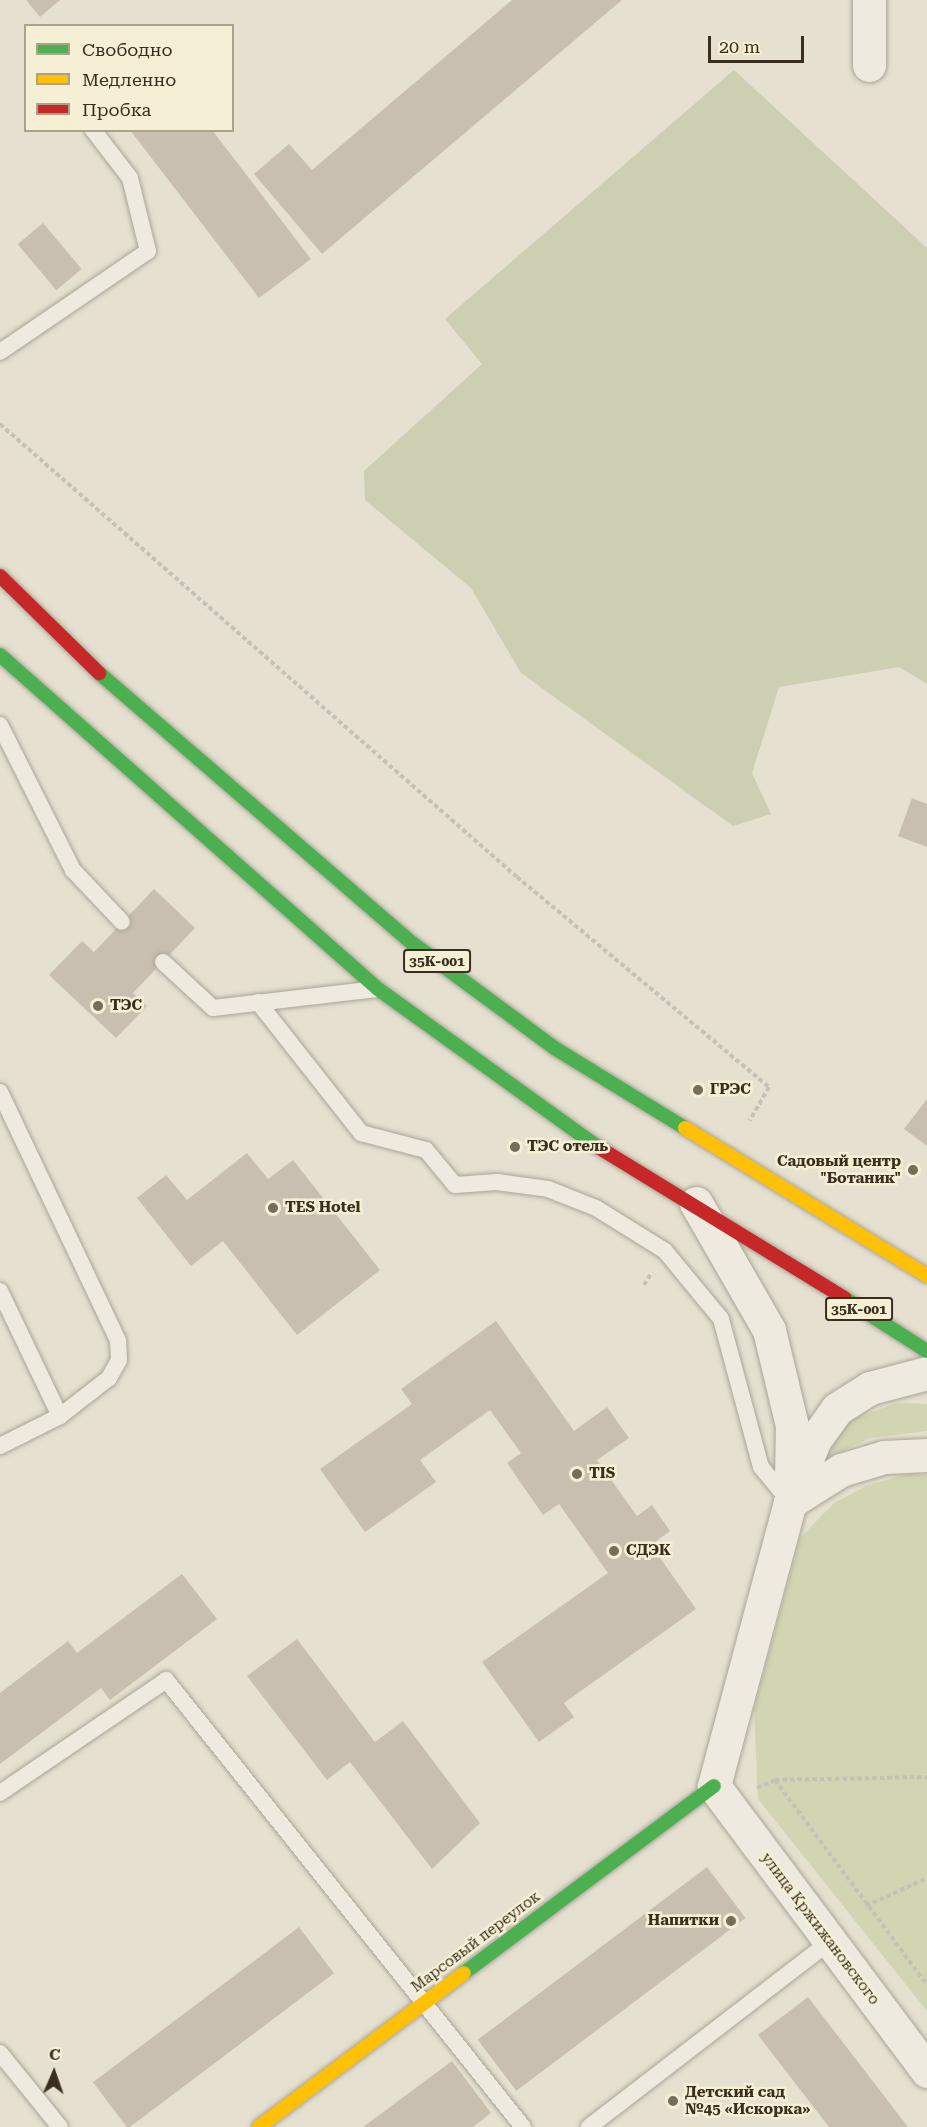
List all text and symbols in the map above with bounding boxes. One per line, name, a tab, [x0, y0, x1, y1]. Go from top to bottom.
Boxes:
legend	[24, 24, 234, 132]
scale bar	[711, 24, 807, 62]
text: 20 m	[719, 36, 760, 57]
text: Свободно	[82, 39, 172, 60]
text: Медленно	[82, 69, 176, 90]
text: Пробка	[82, 99, 151, 120]
road number: 35К-001	[402, 950, 472, 972]
place label: ТЭС	[110, 997, 142, 1015]
marker: ТЭС	[91, 999, 105, 1013]
place label: ГРЭС	[710, 1081, 751, 1099]
marker: ГРЭС	[691, 1083, 705, 1097]
place label: ТЭС отель	[527, 1138, 608, 1156]
marker: ТЭС отель	[508, 1140, 522, 1154]
place label: Садовый центр "Ботаник"	[777, 1152, 901, 1187]
marker: Садовый центр "Ботаник"	[906, 1163, 920, 1177]
place label: TES Hotel	[285, 1199, 360, 1217]
marker: TES Hotel	[266, 1201, 280, 1215]
road number: 35К-001	[824, 1298, 894, 1320]
place label: TIS	[589, 1465, 615, 1483]
marker: TIS	[570, 1467, 584, 1481]
place label: СДЭК	[626, 1542, 671, 1560]
marker: СДЭК	[607, 1544, 621, 1558]
street label: улица Кржижановского	[757, 1849, 883, 2009]
street label: Марсовый переулок	[408, 1888, 544, 1996]
place label: Напитки	[648, 1912, 719, 1930]
marker: Напитки	[724, 1914, 738, 1928]
north arrow	[24, 2043, 84, 2103]
text: С	[49, 2045, 61, 2064]
place label: Детский сад №45 «Искорка»	[685, 2083, 811, 2118]
marker: Детский сад №45 «Искорка»	[666, 2094, 680, 2108]

